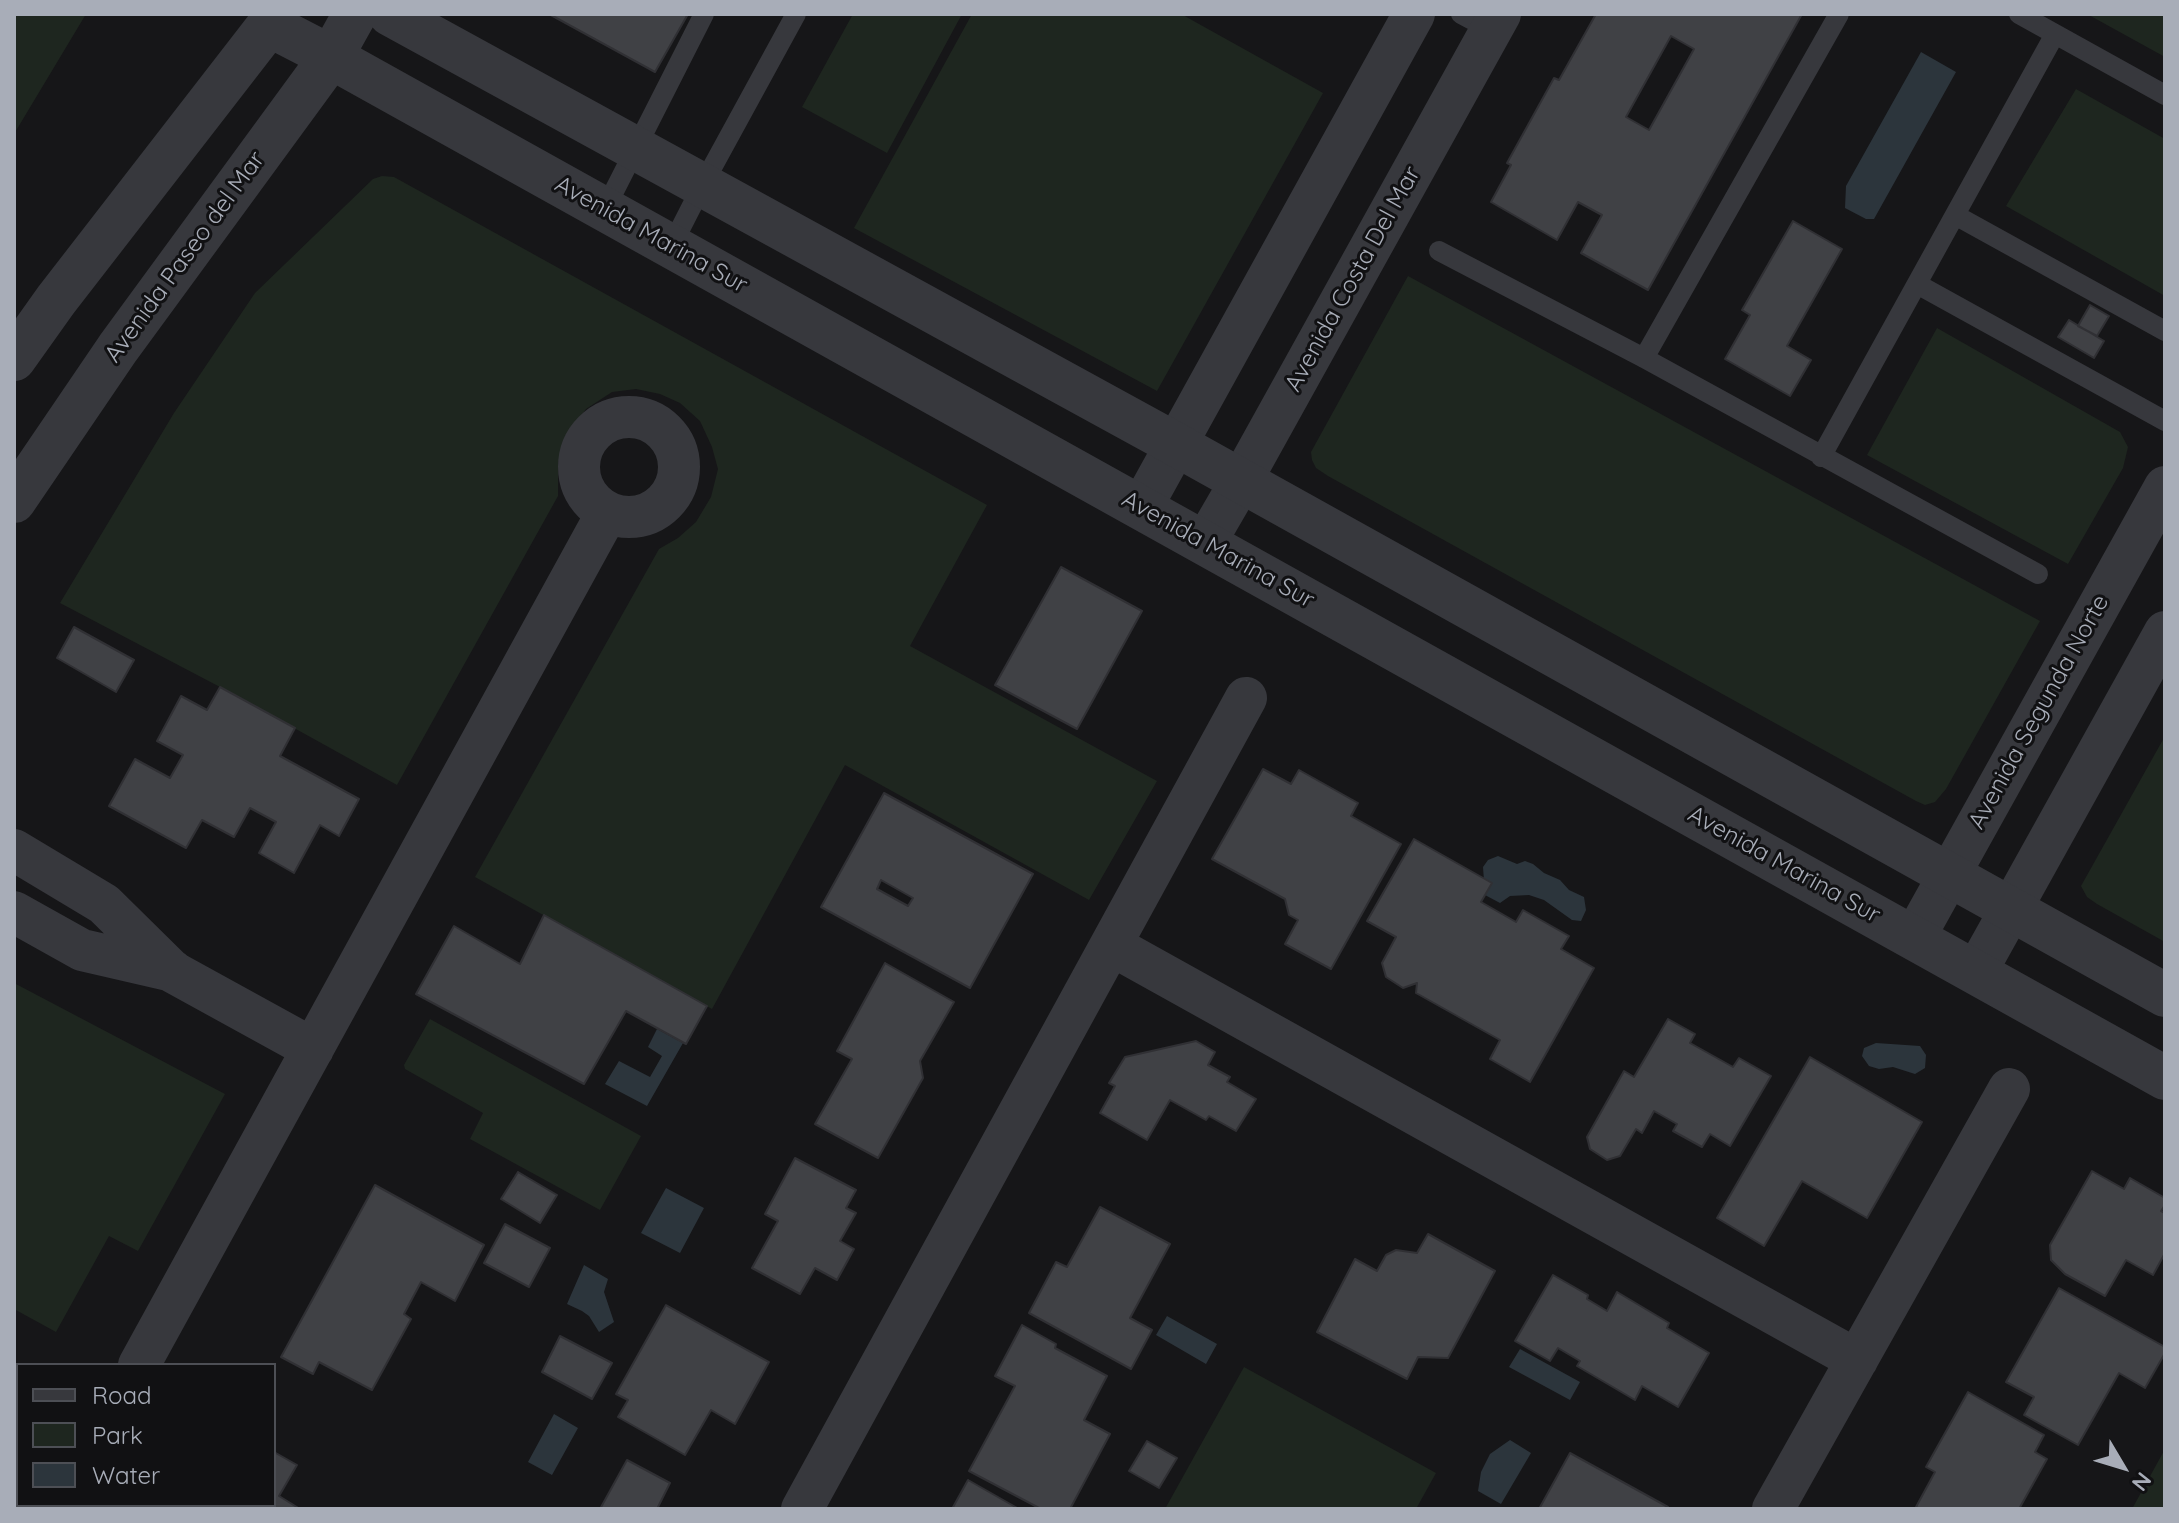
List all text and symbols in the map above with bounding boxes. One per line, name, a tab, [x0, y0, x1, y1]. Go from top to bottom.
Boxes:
street label: Avenida Paseo del Mar	[99, 146, 271, 368]
street label: Avenida Costa Del Mar	[1279, 161, 1427, 397]
street label: Avenida Marina Sur	[550, 170, 752, 300]
street label: Avenida Marina Sur	[1117, 485, 1319, 615]
street label: Avenida Segunda Norte	[1963, 590, 2115, 834]
street label: Avenida Marina Sur	[1683, 800, 1885, 930]
legend	[16, 1363, 276, 1507]
text: Road	[92, 1380, 152, 1410]
text: Park	[92, 1420, 143, 1450]
north arrow	[2083, 1427, 2163, 1507]
text: Water	[92, 1460, 160, 1490]
text: N	[2126, 1467, 2158, 1497]

